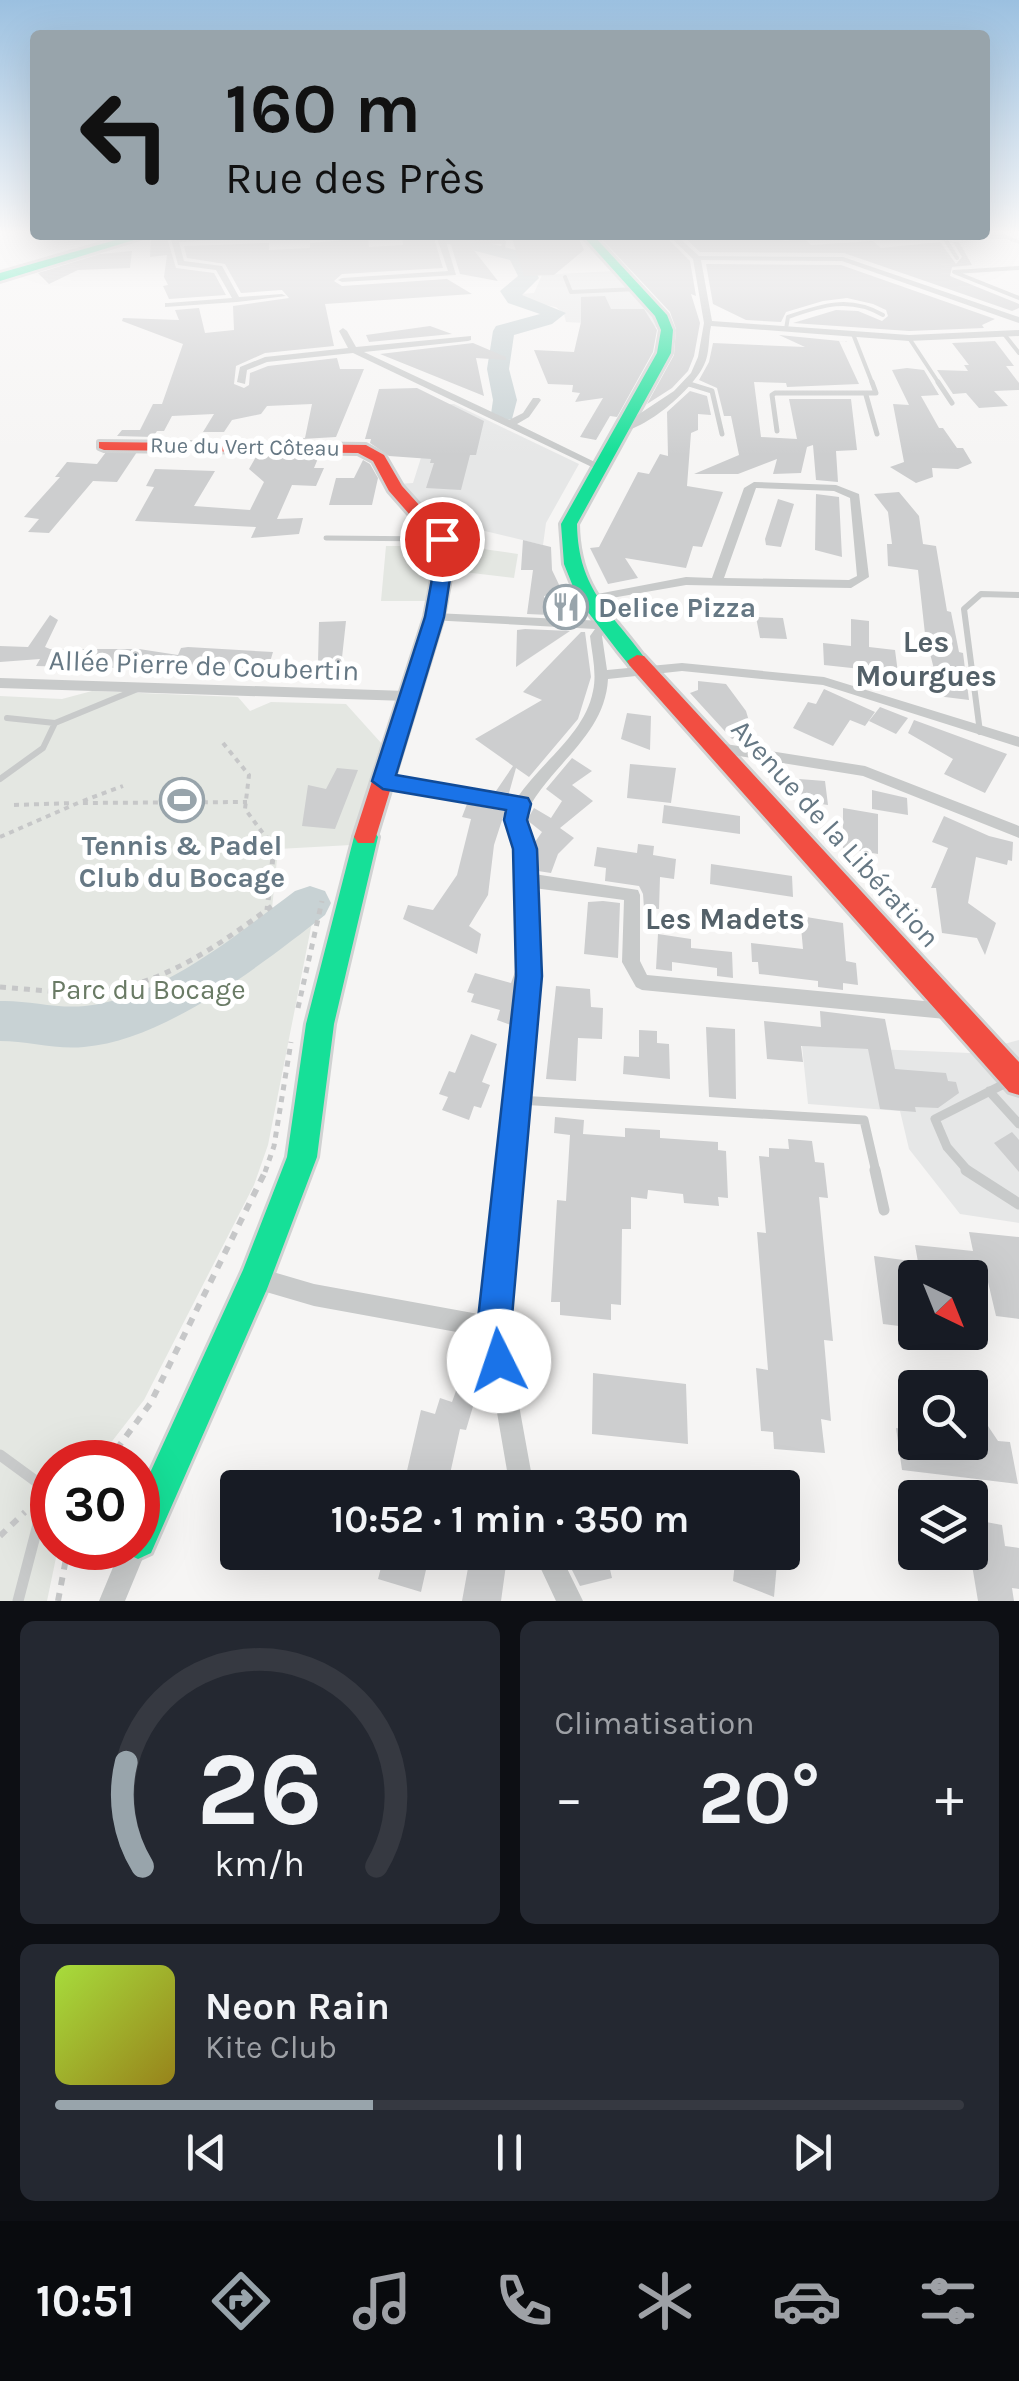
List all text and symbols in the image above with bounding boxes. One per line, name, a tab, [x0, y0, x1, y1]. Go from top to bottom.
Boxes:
text: 160 m	[225, 68, 421, 150]
icon: left	[60, 70, 190, 200]
text: Rue des Près	[225, 152, 486, 204]
street label: Rue du Vert Côteau	[150, 432, 340, 462]
pin	[400, 497, 485, 582]
icon: arrive	[415, 512, 470, 567]
restaurant icon: Delice Pizza	[543, 584, 589, 630]
place label: Delice Pizza	[598, 591, 756, 624]
district label: Les Mourgues	[855, 624, 997, 694]
street label: Allée Pierre de Coubertin	[48, 644, 360, 687]
street label: Avenue de la Libération	[725, 713, 947, 954]
sports icon: Tennis & Padel Club du Bocage	[159, 777, 205, 823]
place label: Tennis & Padel Club du Bocage	[79, 829, 285, 894]
district label: Les Madets	[645, 901, 805, 937]
park label: Parc du Bocage	[50, 973, 246, 1006]
north arrow	[898, 1260, 988, 1350]
map controls	[898, 1260, 988, 1570]
position arrow	[447, 1309, 551, 1413]
button: search	[898, 1370, 988, 1460]
speed limit sign: 30	[30, 1440, 160, 1570]
button: layers	[898, 1480, 988, 1570]
text: 10:52 · 1 min · 350 m	[331, 1497, 689, 1542]
text: Climatisation	[555, 1705, 755, 1742]
text: 26	[197, 1729, 323, 1850]
text: 20°	[698, 1754, 820, 1842]
text: −	[555, 1766, 583, 1830]
text: +	[935, 1766, 964, 1830]
text: km/h	[214, 1843, 305, 1885]
text: Neon Rain	[205, 1984, 390, 2029]
text: Kite Club	[205, 2029, 337, 2066]
icon: previous	[179, 2125, 234, 2180]
icon: pause	[482, 2125, 537, 2180]
icon: next	[785, 2125, 840, 2180]
icon: directions	[206, 2266, 276, 2336]
icon: music	[347, 2266, 417, 2336]
icon: phone	[489, 2266, 559, 2336]
icon: climate	[630, 2266, 700, 2336]
icon: car	[772, 2266, 842, 2336]
icon: filters	[913, 2266, 983, 2336]
text: 10:51	[36, 2275, 135, 2327]

